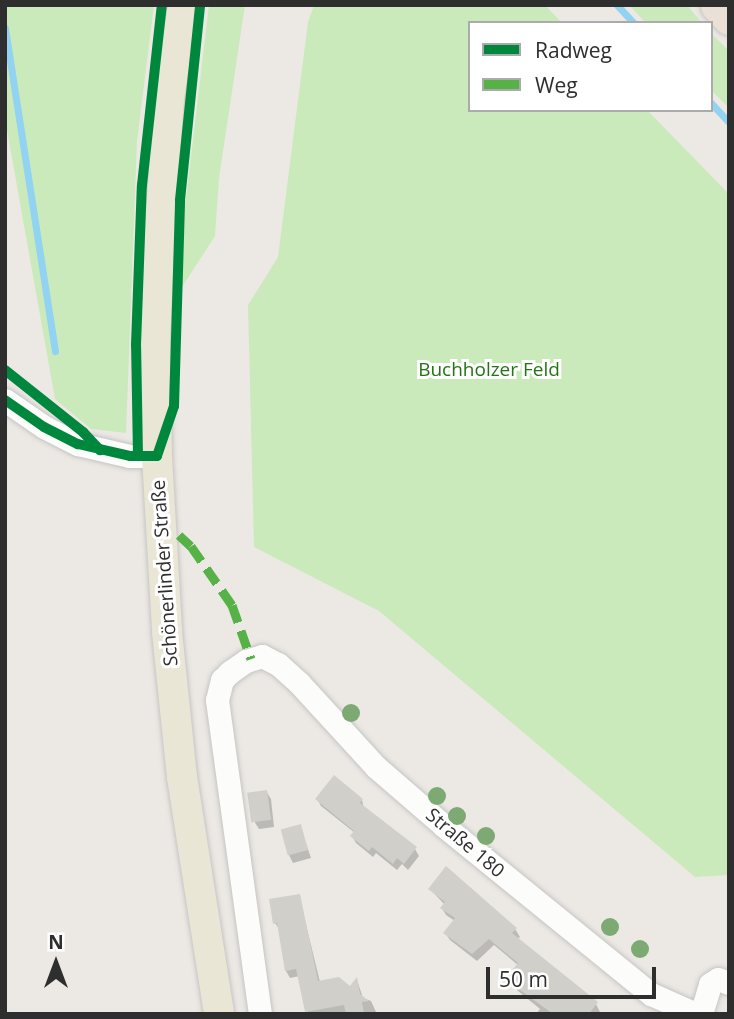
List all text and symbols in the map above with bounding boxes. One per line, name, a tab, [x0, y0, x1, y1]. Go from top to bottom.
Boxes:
legend	[468, 21, 713, 112]
text: Radweg	[535, 36, 612, 64]
text: Weg	[535, 71, 578, 99]
park label: Buchholzer Feld	[418, 359, 560, 381]
street label: Schönerlinder Straße	[147, 479, 183, 667]
street label: Straße 180	[421, 804, 509, 882]
north arrow	[21, 928, 91, 998]
text: N	[48, 929, 64, 955]
scale bar	[489, 953, 659, 997]
text: 50 m	[499, 965, 548, 993]

